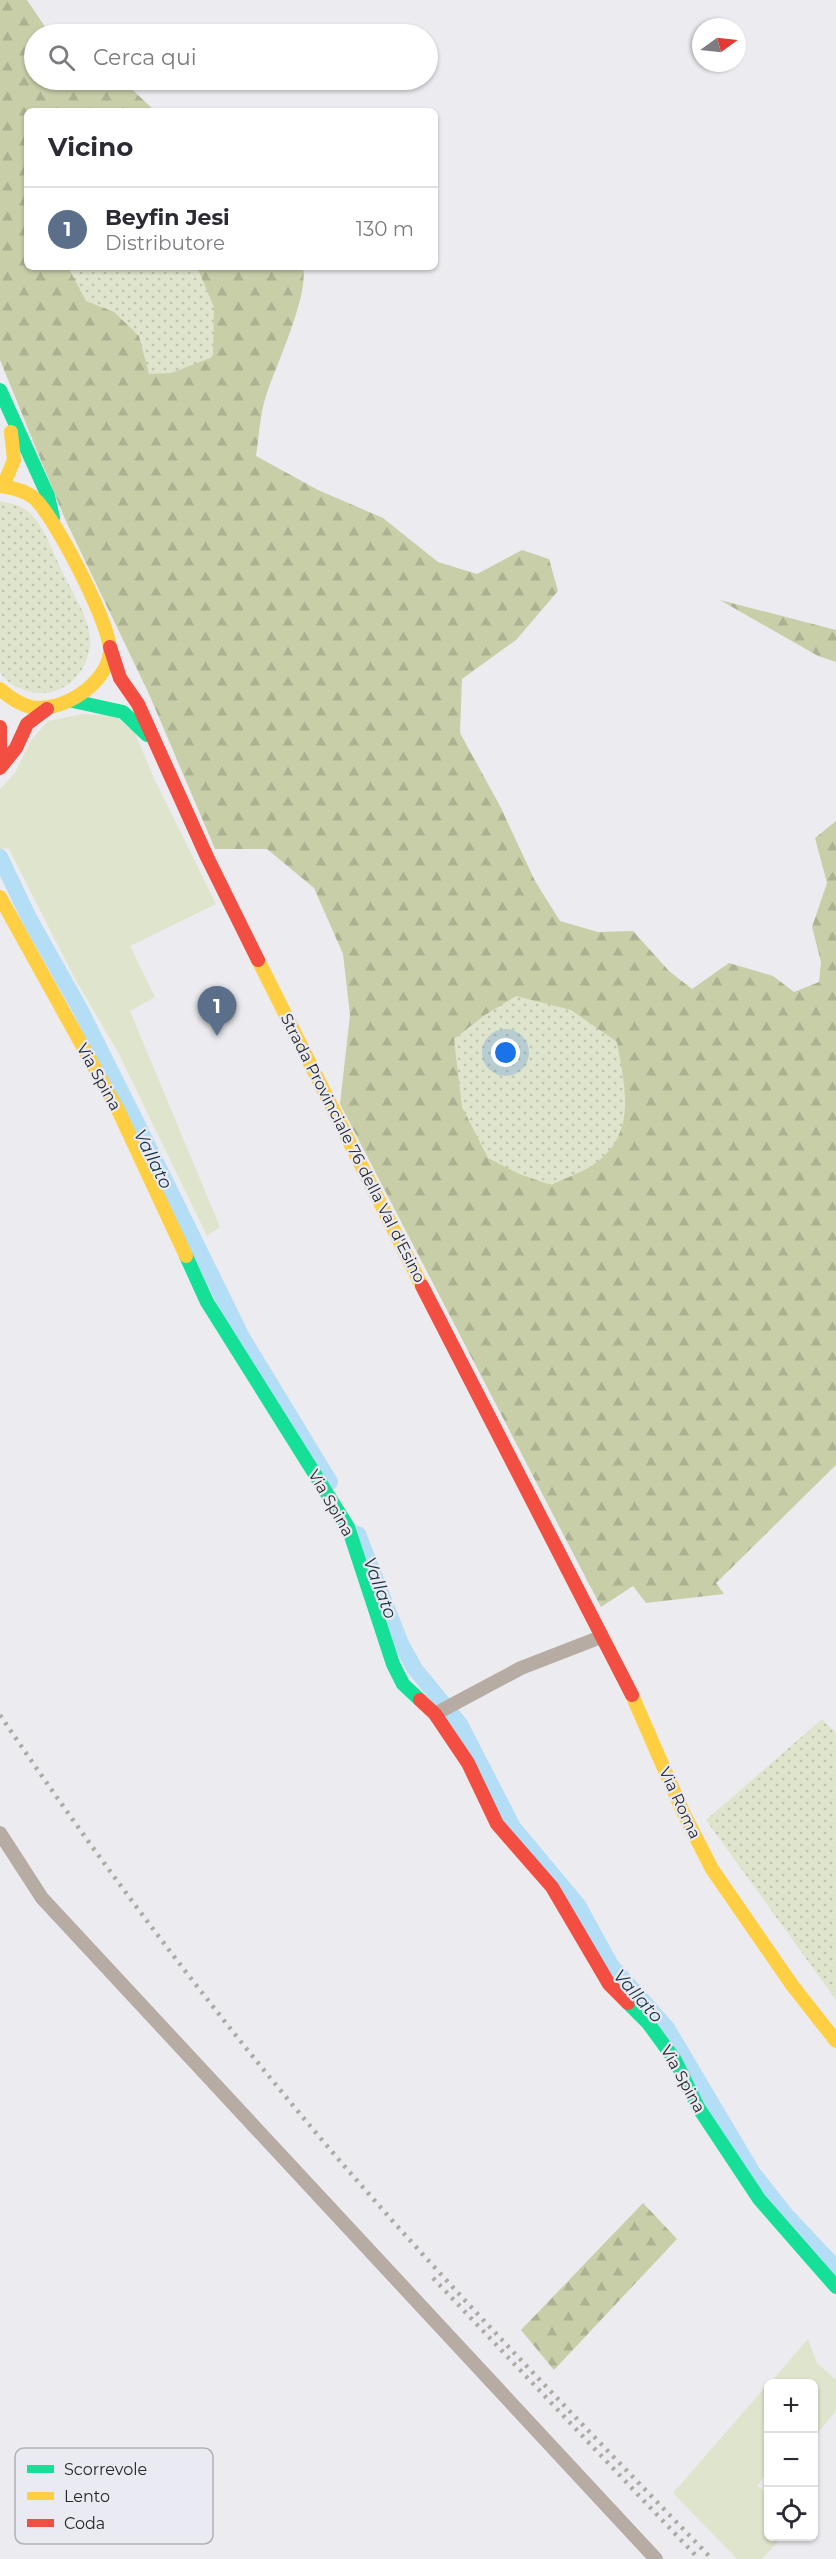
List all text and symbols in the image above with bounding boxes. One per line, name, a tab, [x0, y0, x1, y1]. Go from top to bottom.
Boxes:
north arrow	[692, 18, 746, 72]
search box	[24, 24, 438, 90]
icon: search	[45, 41, 78, 74]
text: Cerca qui	[93, 44, 197, 71]
text: Vicino	[48, 131, 133, 163]
text: Beyfin Jesi	[105, 204, 230, 231]
text: 1	[64, 217, 71, 241]
text: 130 m	[356, 217, 414, 241]
text: Distributore	[105, 231, 225, 255]
pin: 1	[198, 986, 236, 1036]
street label: Strada Provinciale 76 della Val d'Esino	[277, 1010, 429, 1286]
your location	[491, 1038, 520, 1067]
street label: Via Spina	[73, 1040, 125, 1114]
water label: Vallato	[129, 1126, 177, 1192]
street label: Via Spina	[304, 1466, 358, 1540]
water label: Vallato	[358, 1554, 402, 1622]
street label: Via Roma	[655, 1764, 705, 1842]
water label: Vallato	[608, 1965, 668, 2027]
street label: Via Spina	[657, 2042, 709, 2116]
map controls	[764, 2379, 818, 2541]
button: +	[764, 2379, 818, 2433]
button: −	[764, 2433, 818, 2487]
legend	[15, 2448, 213, 2544]
text: Scorrevole	[64, 2460, 147, 2479]
text: Lento	[64, 2487, 110, 2506]
button: locate	[764, 2487, 818, 2541]
text: Coda	[64, 2514, 105, 2533]

